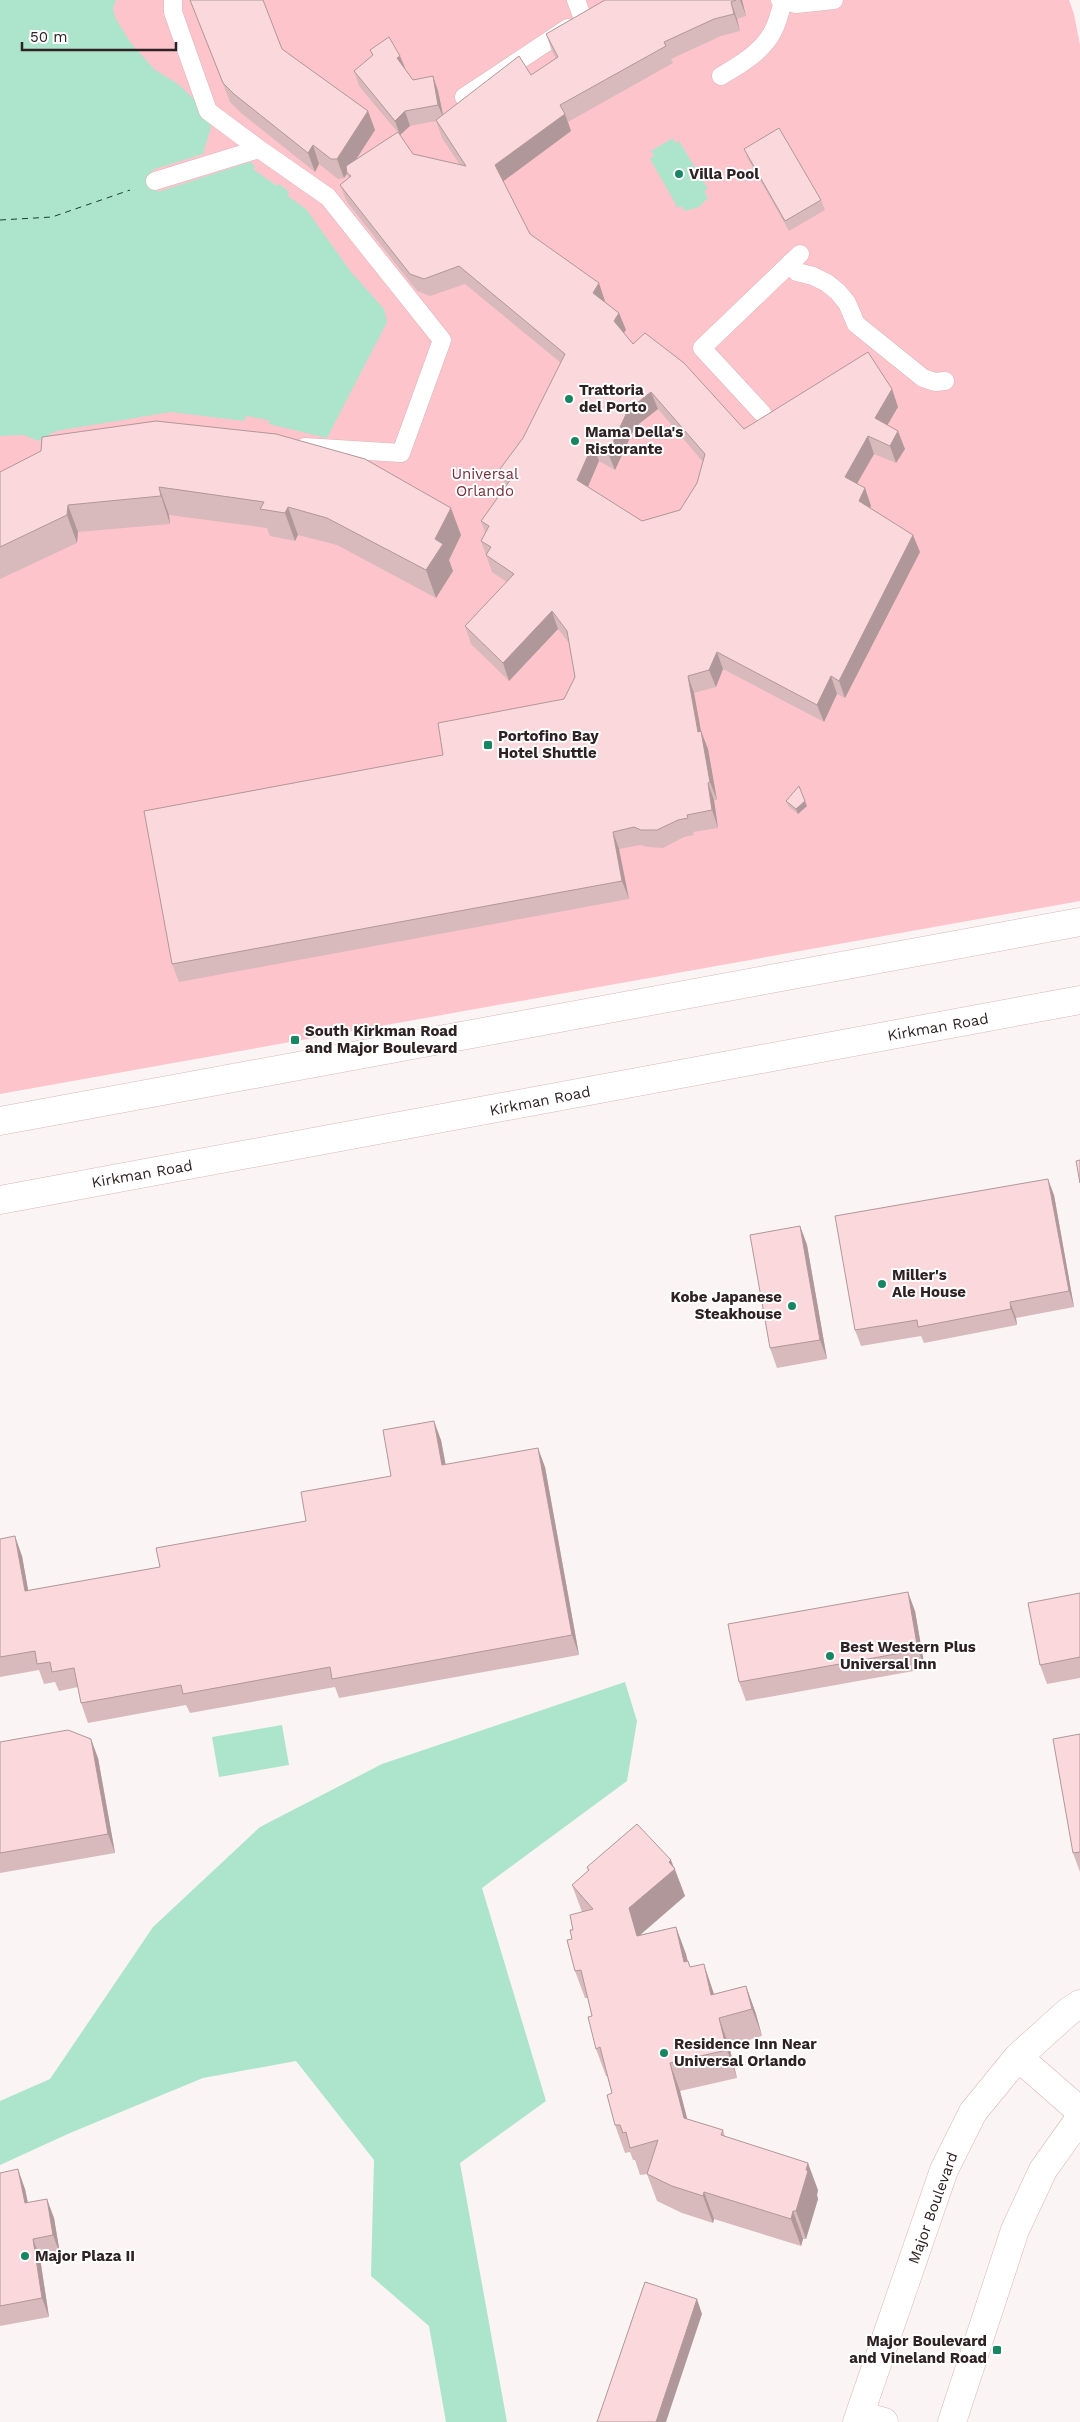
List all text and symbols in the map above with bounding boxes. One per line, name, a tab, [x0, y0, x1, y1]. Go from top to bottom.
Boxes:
scale bar	[22, 20, 176, 52]
text: 50 m	[30, 28, 67, 46]
place label: Villa Pool	[689, 165, 759, 183]
marker: Villa Pool	[673, 168, 685, 180]
place label: Trattoria del Porto	[579, 381, 647, 416]
marker: Trattoria del Porto	[563, 393, 575, 405]
place label: Mama Della's Ristorante	[585, 423, 683, 458]
marker: Mama Della's Ristorante	[569, 435, 581, 447]
park label: Universal Orlando	[451, 465, 519, 500]
place label: Portofino Bay Hotel Shuttle	[498, 727, 599, 762]
marker: Portofino Bay Hotel Shuttle	[482, 739, 494, 751]
street label: Kirkman Road	[886, 1009, 990, 1045]
place label: South Kirkman Road and Major Boulevard	[305, 1022, 457, 1057]
marker: South Kirkman Road and Major Boulevard	[289, 1034, 301, 1046]
street label: Kirkman Road	[488, 1082, 592, 1120]
street label: Kirkman Road	[90, 1156, 194, 1192]
place label: Miller's Ale House	[892, 1266, 966, 1301]
marker: Miller's Ale House	[876, 1278, 888, 1290]
place label: Kobe Japanese Steakhouse	[671, 1288, 782, 1323]
marker: Kobe Japanese Steakhouse	[786, 1300, 798, 1312]
place label: Best Western Plus Universal Inn	[840, 1638, 976, 1673]
marker: Best Western Plus Universal Inn	[824, 1650, 836, 1662]
place label: Residence Inn Near Universal Orlando	[674, 2035, 817, 2070]
marker: Residence Inn Near Universal Orlando	[658, 2047, 670, 2059]
street label: Major Boulevard	[904, 2150, 962, 2266]
place label: Major Plaza II	[35, 2247, 135, 2265]
marker: Major Plaza II	[19, 2250, 31, 2262]
place label: Major Boulevard and Vineland Road	[849, 2332, 987, 2367]
marker: Major Boulevard and Vineland Road	[991, 2344, 1003, 2356]

